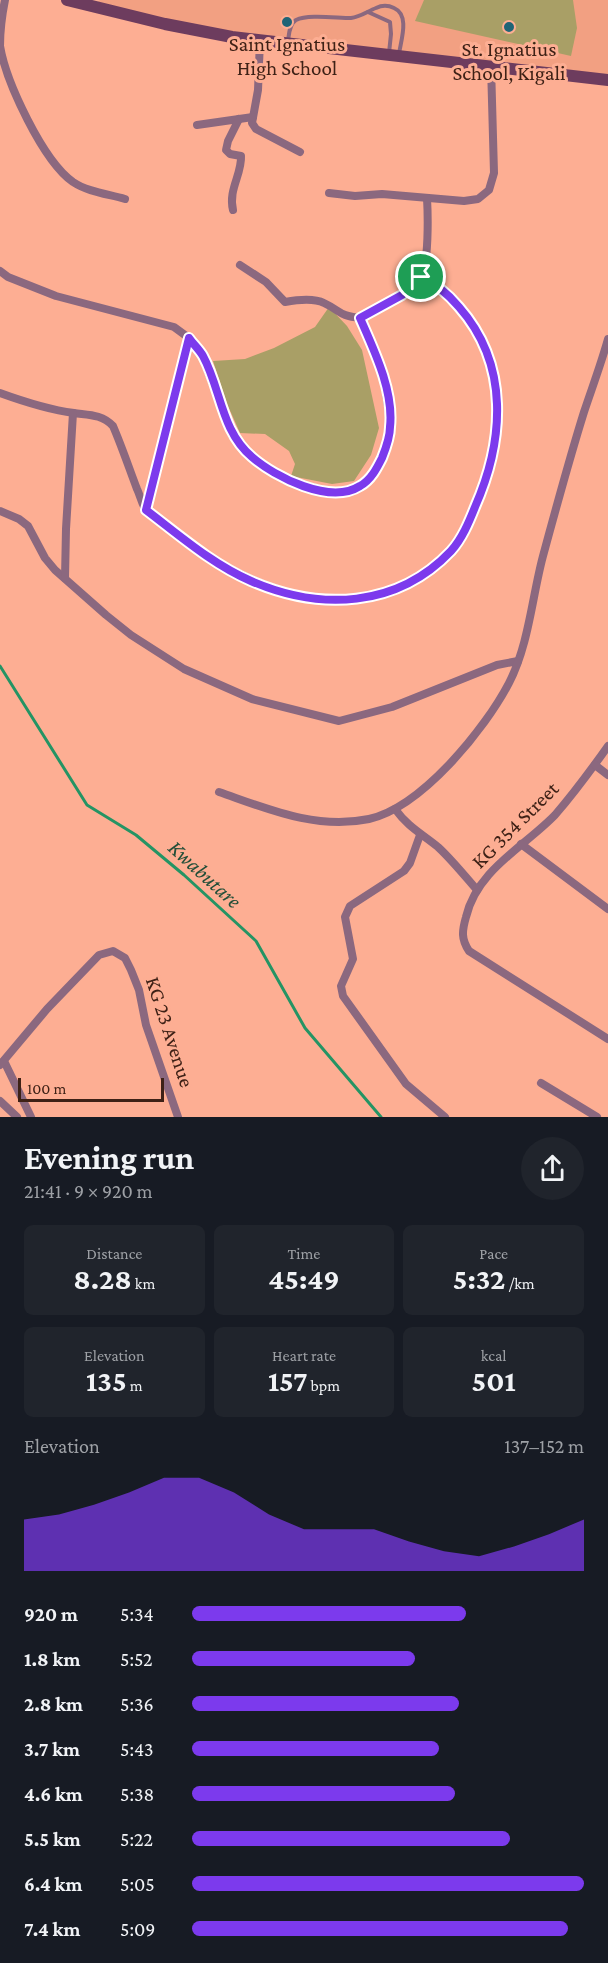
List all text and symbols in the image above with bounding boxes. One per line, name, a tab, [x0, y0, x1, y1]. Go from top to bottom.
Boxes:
marker: Saint Ignatius High School	[280, 15, 294, 29]
marker: St. Ignatius School, Kigali	[502, 20, 516, 34]
place label: Saint Ignatius High School	[229, 32, 345, 80]
place label: St. Ignatius School, Kigali	[452, 37, 566, 85]
pin	[395, 251, 446, 302]
icon: arrive	[404, 260, 437, 293]
street label: KG 354 Street	[467, 776, 564, 873]
water label: Kwabutare	[163, 835, 247, 914]
street label: KG 23 Avenue	[141, 974, 199, 1090]
scale bar	[18, 1075, 164, 1102]
text: 100 m	[27, 1080, 66, 1097]
button: share	[521, 1137, 584, 1200]
text: Evening run	[24, 1139, 194, 1176]
text: 21:41 · 9 × 920 m	[24, 1180, 153, 1202]
text: Distance	[86, 1245, 142, 1262]
text: Time	[288, 1245, 320, 1262]
text: Pace	[479, 1245, 508, 1262]
text: 8.28	[73, 1262, 132, 1295]
text: 45:49	[268, 1262, 340, 1295]
text: 5:32	[453, 1262, 505, 1295]
text: km	[132, 1275, 155, 1292]
text: /km	[505, 1275, 535, 1292]
text: Elevation	[84, 1347, 145, 1364]
text: Heart rate	[272, 1347, 336, 1364]
text: kcal	[481, 1347, 507, 1364]
text: 135	[86, 1364, 127, 1397]
text: 157	[268, 1364, 308, 1397]
text: 501	[472, 1364, 516, 1397]
text: m	[127, 1377, 143, 1394]
text: bpm	[308, 1377, 340, 1394]
text: Elevation	[24, 1435, 100, 1457]
text: 137–152 m	[504, 1435, 584, 1457]
text: 920 m	[24, 1603, 78, 1625]
text: 5:34	[120, 1603, 154, 1625]
text: 1.8 km	[24, 1648, 80, 1670]
text: 5:52	[120, 1648, 152, 1670]
text: 2.8 km	[24, 1693, 83, 1715]
text: 5:36	[120, 1693, 154, 1715]
text: 3.7 km	[24, 1738, 80, 1760]
text: 5:43	[120, 1738, 154, 1760]
text: 4.6 km	[24, 1783, 83, 1805]
text: 5:38	[120, 1783, 154, 1805]
text: 5.5 km	[24, 1828, 81, 1850]
text: 5:22	[120, 1828, 153, 1850]
text: 6.4 km	[24, 1873, 82, 1895]
text: 5:05	[120, 1873, 155, 1895]
text: 7.4 km	[24, 1918, 80, 1940]
text: 5:09	[120, 1918, 155, 1940]

